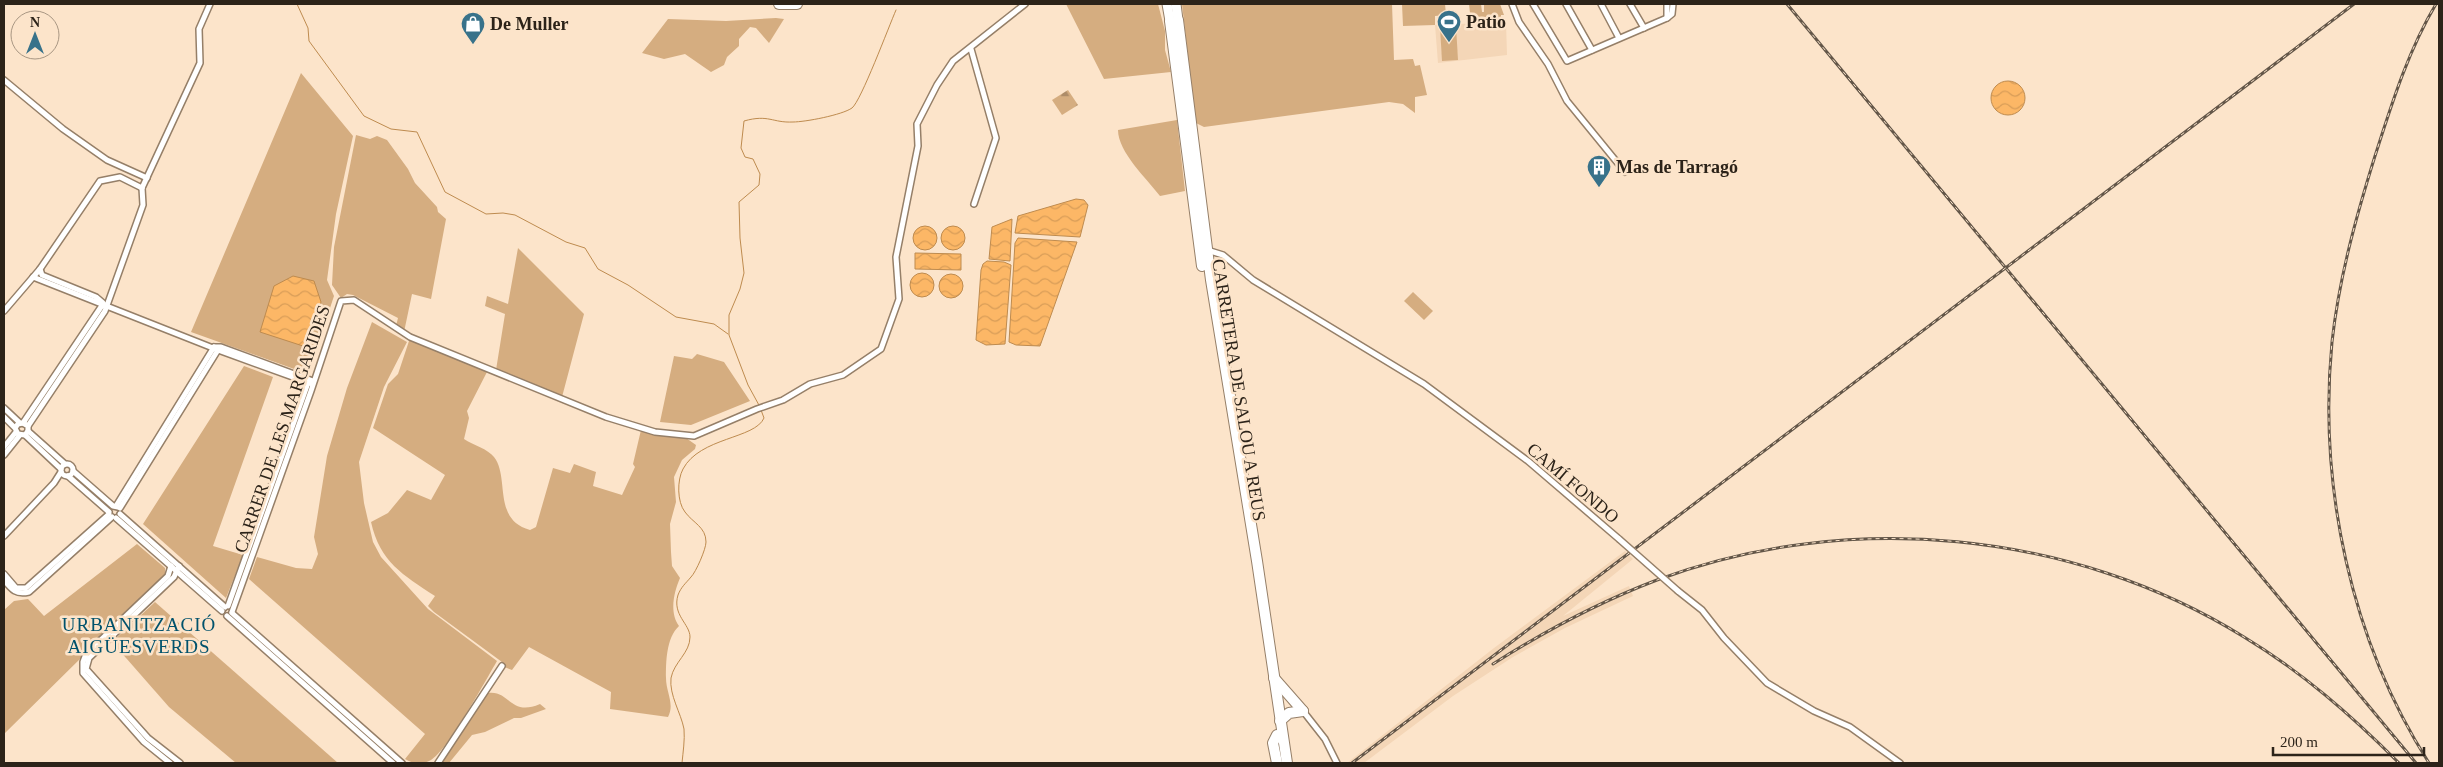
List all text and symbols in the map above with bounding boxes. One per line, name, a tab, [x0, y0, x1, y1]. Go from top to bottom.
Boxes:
sports icon: Patio	[1436, 9, 1462, 43]
north arrow	[10, 10, 60, 60]
shop icon: De Muller	[460, 11, 486, 45]
place label: Patio	[1466, 12, 1506, 32]
place label: De Muller	[490, 14, 568, 34]
text: N	[30, 15, 40, 30]
building icon: Mas de Tarragó	[1586, 154, 1612, 188]
place label: Mas de Tarragó	[1616, 157, 1738, 177]
street label: CARRETERA DE SALOU A REUS	[1208, 258, 1270, 522]
street label: CARRER DE LES MARGARIDES	[230, 303, 334, 555]
street label: CAMÍ FONDO	[1523, 438, 1624, 527]
district label: URBANITZACIÓ AIGÜESVERDS	[62, 614, 216, 657]
scale bar	[2273, 724, 2424, 756]
text: 200 m	[2280, 734, 2318, 750]

